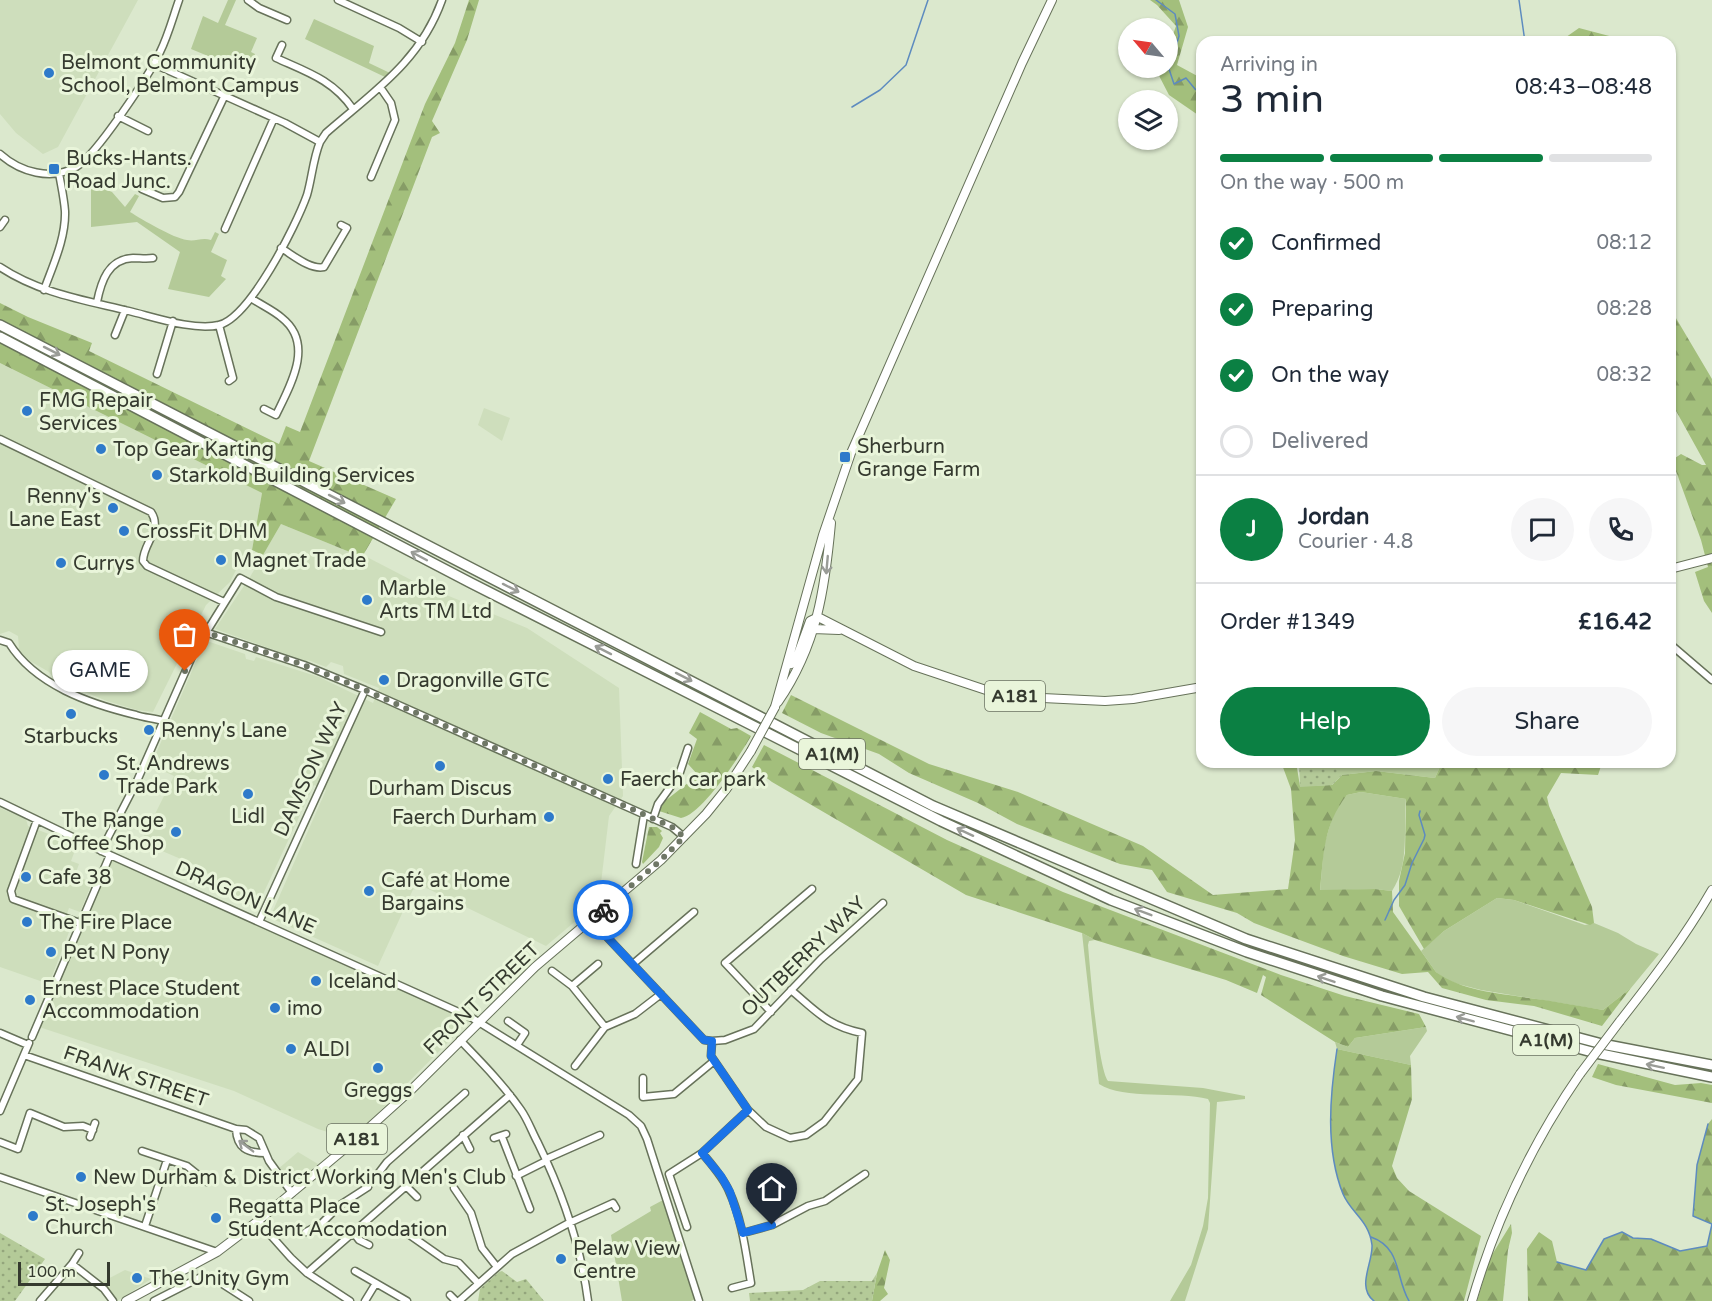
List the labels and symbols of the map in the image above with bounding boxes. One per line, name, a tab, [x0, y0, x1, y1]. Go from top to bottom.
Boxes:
north arrow	[1118, 18, 1178, 78]
place label: Belmont Community School, Belmont Campus	[61, 51, 299, 98]
marker: Belmont Community School, Belmont Campus	[42, 66, 56, 80]
place label: Bucks-Hants. Road Junc.	[66, 147, 192, 194]
marker: Bucks-Hants. Road Junc.	[47, 162, 61, 176]
one-way arrow	[43, 346, 61, 358]
place label: FMG Repair Services	[39, 389, 153, 436]
marker: FMG Repair Services	[20, 404, 34, 418]
place label: Sherburn Grange Farm	[857, 435, 980, 482]
place label: Top Gear Karting	[113, 438, 274, 462]
marker: Top Gear Karting	[94, 442, 108, 456]
marker: Sherburn Grange Farm	[838, 450, 852, 464]
place label: Starkold Building Services	[169, 464, 415, 488]
marker: Starkold Building Services	[150, 468, 164, 482]
place label: Renny's Lane East	[9, 485, 101, 532]
one-way arrow	[328, 493, 346, 505]
marker: Renny's Lane East	[106, 501, 120, 515]
place label: CrossFit DHM	[136, 520, 267, 544]
marker: CrossFit DHM	[117, 524, 131, 538]
place label: Magnet Trade	[233, 549, 366, 573]
one-way arrow	[411, 550, 428, 562]
place label: Currys	[73, 552, 135, 576]
marker: Magnet Trade	[214, 553, 228, 567]
one-way arrow	[821, 555, 832, 575]
marker: Currys	[54, 556, 68, 570]
place label: Marble Arts TM Ltd	[379, 577, 492, 624]
one-way arrow	[501, 583, 519, 594]
marker: Marble Arts TM Ltd	[360, 593, 374, 607]
pin	[159, 609, 210, 671]
one-way arrow	[595, 644, 613, 656]
callout: GAME	[53, 650, 149, 692]
place label: Dragonville GTC	[396, 669, 549, 693]
one-way arrow	[675, 672, 693, 684]
marker: Dragonville GTC	[377, 673, 391, 687]
road number: A181	[985, 681, 1045, 711]
street label: DAMSON WAY	[269, 698, 353, 840]
marker: Starbucks	[64, 707, 78, 721]
place label: Renny's Lane	[161, 719, 287, 743]
marker: Renny's Lane	[142, 723, 156, 737]
place label: Starbucks	[24, 725, 118, 749]
road number: A1(M)	[799, 739, 865, 769]
place label: St. Andrews Trade Park	[116, 752, 230, 799]
marker: Durham Discus	[433, 759, 447, 773]
marker: St. Andrews Trade Park	[97, 768, 111, 782]
place label: Faerch car park	[620, 768, 766, 792]
marker: Faerch car park	[601, 772, 615, 786]
place label: Durham Discus	[368, 777, 512, 801]
marker: Lidl	[241, 787, 255, 801]
place label: Lidl	[231, 805, 265, 829]
place label: Faerch Durham	[392, 806, 537, 830]
place label: The Range Coffee Shop	[47, 809, 164, 856]
marker: Faerch Durham	[542, 810, 556, 824]
marker: The Range Coffee Shop	[169, 825, 183, 839]
one-way arrow	[956, 826, 974, 838]
street label: DRAGON LANE	[172, 856, 320, 940]
place label: Cafe 38	[38, 866, 112, 890]
place label: Café at Home Bargains	[381, 869, 510, 916]
marker: Cafe 38	[19, 870, 33, 884]
courier	[573, 880, 633, 940]
marker: Café at Home Bargains	[362, 884, 376, 898]
street label: OUTBERRY WAY	[737, 891, 871, 1022]
one-way arrow	[1134, 906, 1153, 917]
place label: The Fire Place	[39, 911, 172, 935]
marker: The Fire Place	[20, 915, 34, 929]
street label: FRONT STREET	[419, 937, 545, 1060]
place label: Pet N Pony	[63, 941, 170, 965]
marker: Pet N Pony	[44, 945, 58, 959]
place label: Iceland	[328, 970, 396, 994]
one-way arrow	[1317, 972, 1336, 983]
marker: Iceland	[309, 974, 323, 988]
place label: Ernest Place Student Accommodation	[42, 977, 240, 1024]
marker: Ernest Place Student Accommodation	[23, 993, 37, 1007]
place label: imo	[287, 997, 323, 1021]
marker: imo	[268, 1001, 282, 1015]
one-way arrow	[1456, 1013, 1475, 1024]
road number: A1(M)	[1513, 1025, 1579, 1055]
place label: ALDI	[303, 1038, 350, 1062]
street label: FRANK STREET	[60, 1041, 211, 1113]
marker: ALDI	[284, 1042, 298, 1056]
one-way arrow	[1645, 1059, 1664, 1071]
marker: Greggs	[371, 1061, 385, 1075]
place label: Greggs	[344, 1079, 412, 1103]
road number: A181	[327, 1124, 387, 1154]
one-way arrow	[238, 1140, 254, 1153]
pin	[746, 1163, 797, 1225]
place label: New Durham & District Working Men's Club	[93, 1166, 506, 1190]
marker: New Durham & District Working Men's Club	[74, 1170, 88, 1184]
place label: St. Joseph's Church	[45, 1193, 156, 1240]
place label: Regatta Place Student Accomodation	[228, 1195, 448, 1242]
marker: St. Joseph's Church	[26, 1209, 40, 1223]
marker: Regatta Place Student Accomodation	[209, 1211, 223, 1225]
place label: Pelaw View Centre	[573, 1237, 680, 1284]
marker: Pelaw View Centre	[554, 1252, 568, 1266]
scale bar	[18, 1259, 110, 1286]
place label: The Unity Gym	[149, 1267, 289, 1291]
marker: The Unity Gym	[130, 1271, 144, 1285]

